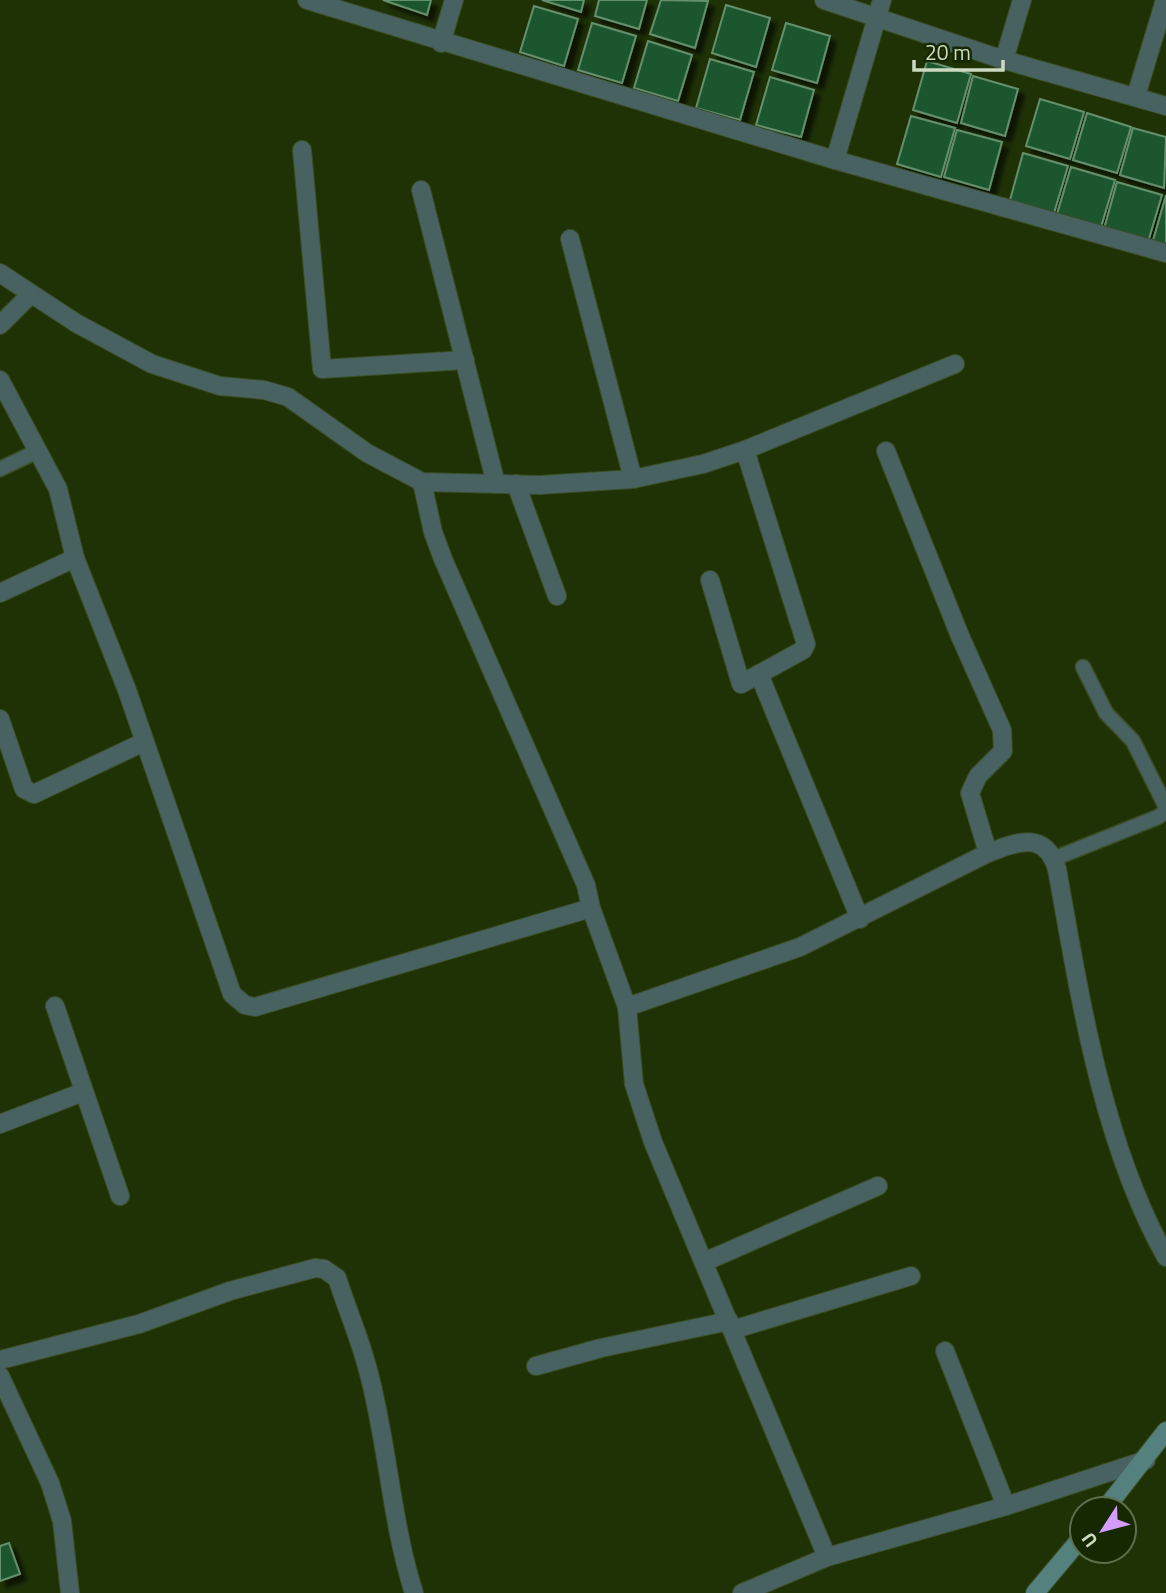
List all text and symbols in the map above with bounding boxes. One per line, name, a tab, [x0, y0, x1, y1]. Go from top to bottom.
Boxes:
scale bar	[914, 28, 1003, 72]
text: 20 m	[925, 36, 971, 68]
north arrow	[1068, 1495, 1138, 1565]
text: U	[1073, 1527, 1104, 1554]

